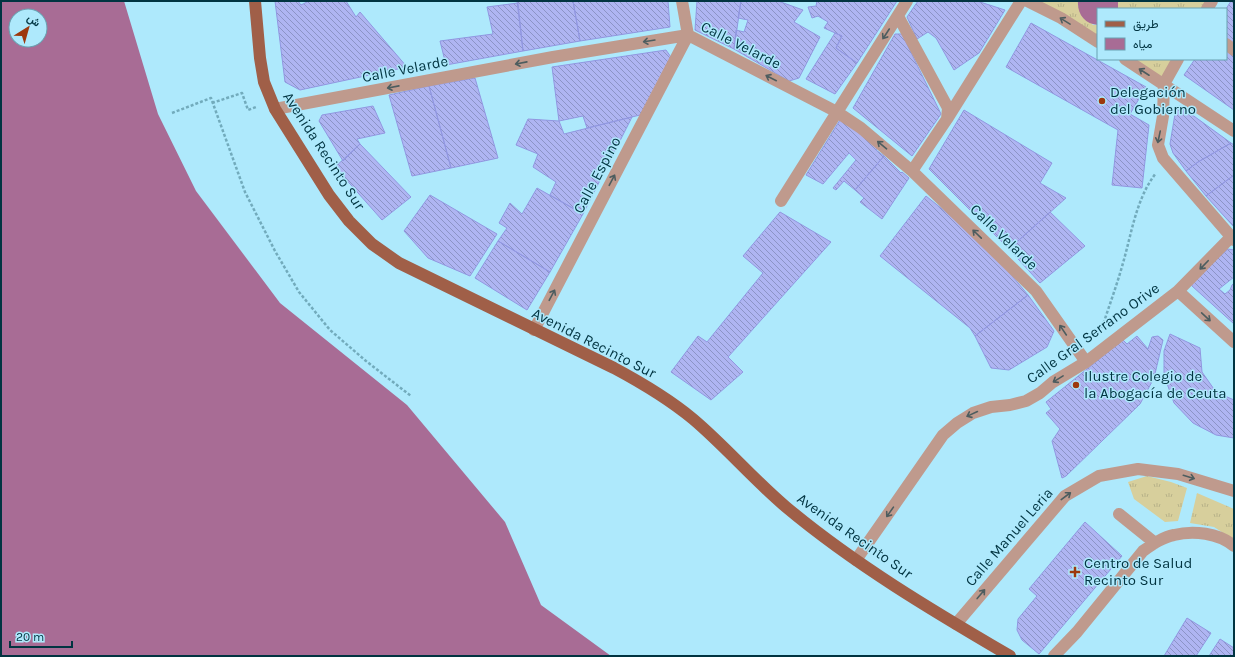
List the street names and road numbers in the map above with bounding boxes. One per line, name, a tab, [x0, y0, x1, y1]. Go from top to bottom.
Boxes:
street label: Calle Velarde	[698, 17, 784, 73]
street label: Calle Velarde	[360, 52, 450, 86]
street label: Avenida Recinto Sur	[279, 89, 369, 214]
street label: Calle Espino	[569, 134, 625, 216]
street label: Calle Velarde	[966, 200, 1042, 274]
street label: Calle Gral Serrano Orive	[1023, 279, 1163, 387]
street label: Avenida Recinto Sur	[529, 304, 660, 382]
street label: Calle Manuel Leria	[961, 484, 1057, 590]
street label: Avenida Recinto Sur	[794, 489, 917, 583]

